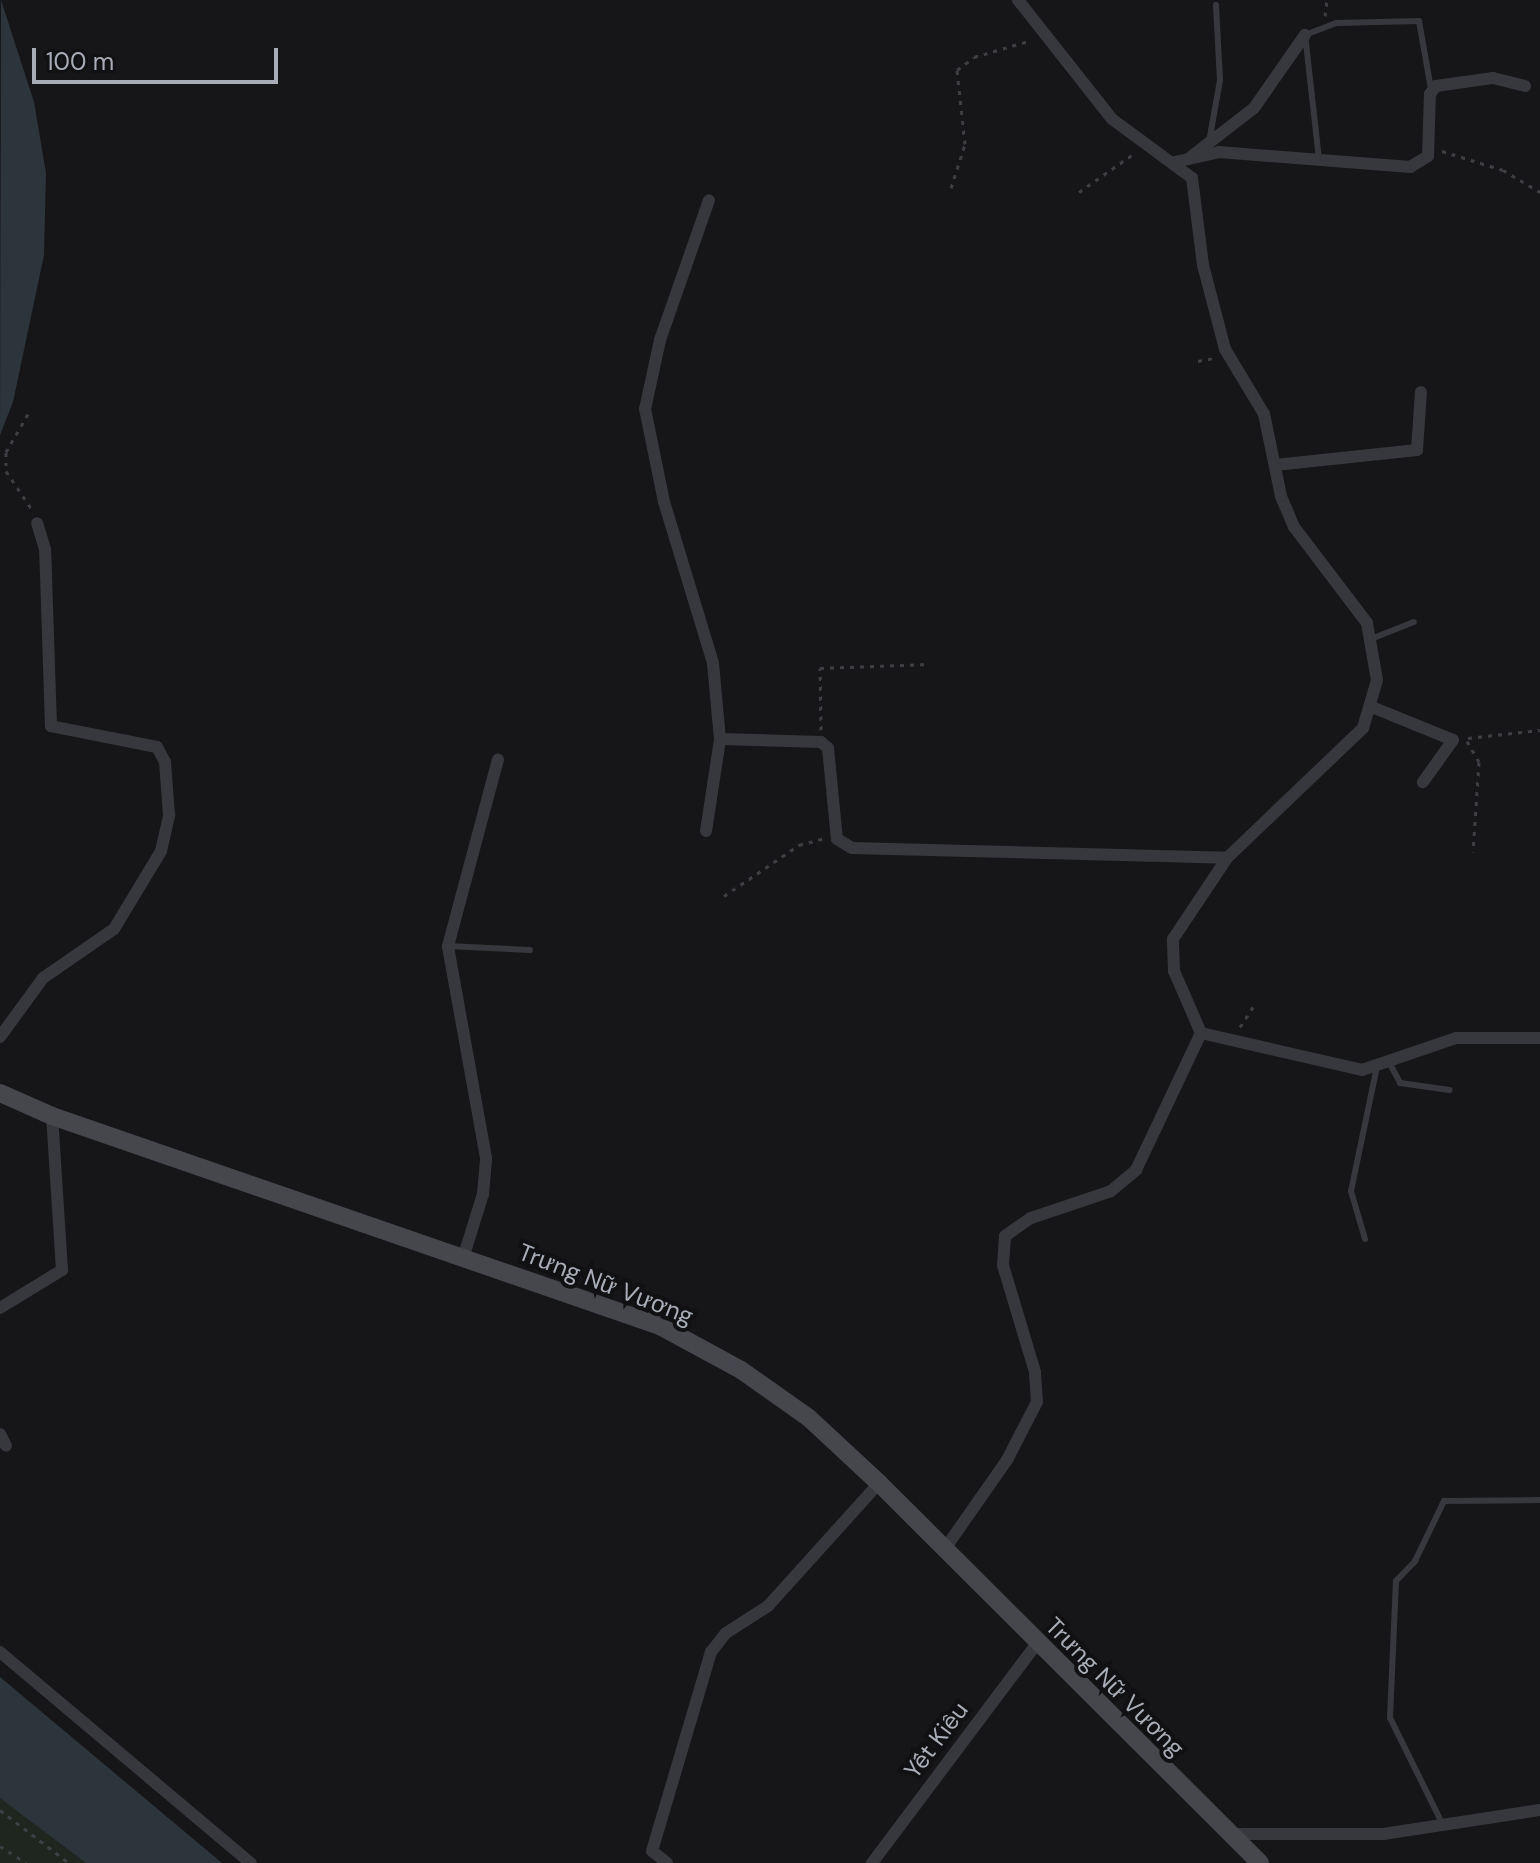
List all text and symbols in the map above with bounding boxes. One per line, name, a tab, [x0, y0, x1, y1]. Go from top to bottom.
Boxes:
scale bar	[36, 32, 282, 82]
text: 100 m	[46, 46, 114, 77]
street label: Trưng Nữ Vương	[515, 1237, 697, 1331]
street label: Trưng Nữ Vương	[1040, 1612, 1190, 1762]
street label: Yết Kiêu	[898, 1696, 974, 1784]

